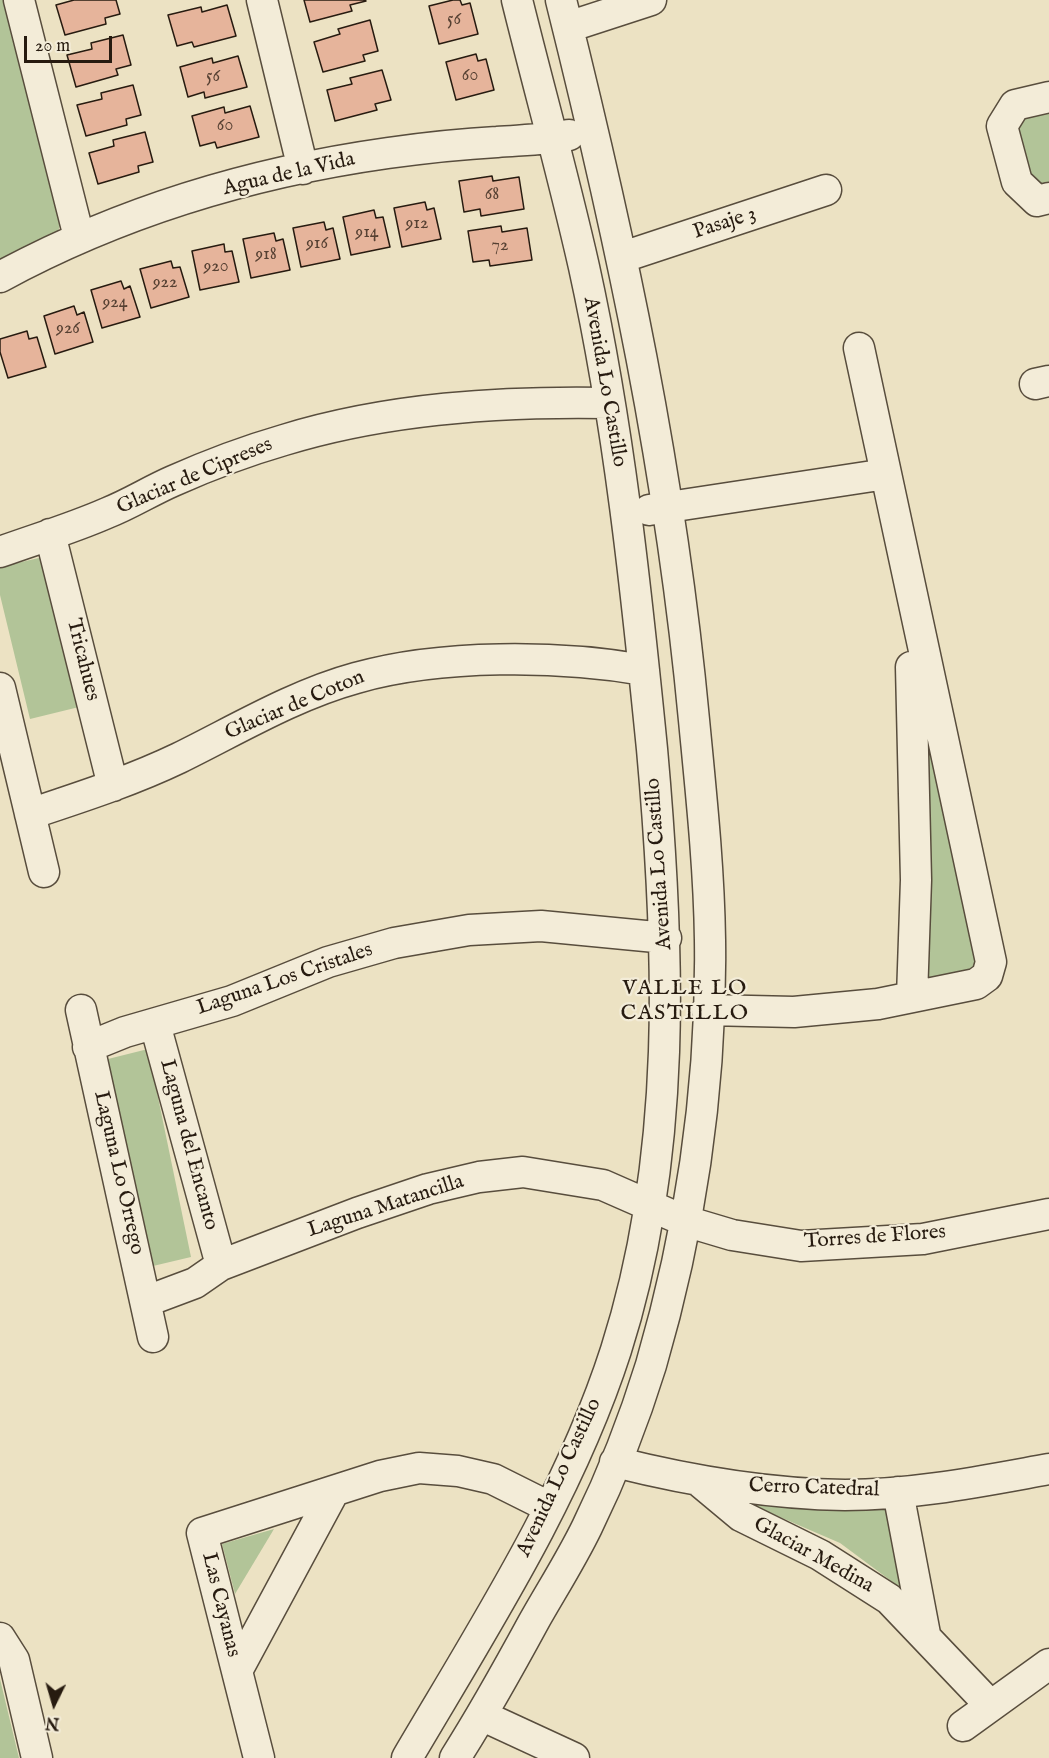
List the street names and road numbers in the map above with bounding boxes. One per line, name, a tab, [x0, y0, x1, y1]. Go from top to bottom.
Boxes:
street label: Agua de la Vida	[221, 148, 357, 202]
street label: Pasaje 3	[690, 202, 760, 246]
street label: Avenida Lo Castillo	[577, 295, 631, 469]
street label: Glaciar de Cipreses	[113, 433, 277, 521]
street label: Tricahues	[60, 616, 104, 704]
street label: Glaciar de Coton	[222, 665, 368, 747]
street label: Avenida Lo Castillo	[641, 777, 679, 951]
street label: Laguna Los Cristales	[194, 938, 376, 1022]
street label: Laguna del Encanto	[153, 1057, 223, 1233]
street label: Laguna Lo Orrego	[87, 1089, 149, 1257]
street label: Laguna Matancilla	[305, 1170, 467, 1244]
street label: Torres de Flores	[803, 1220, 947, 1256]
street label: Avenida Lo Castillo	[512, 1395, 608, 1561]
street label: Cerro Catedral	[748, 1474, 880, 1504]
street label: Glaciar Medina	[748, 1513, 878, 1599]
street label: Las Cayanas	[195, 1550, 245, 1660]

